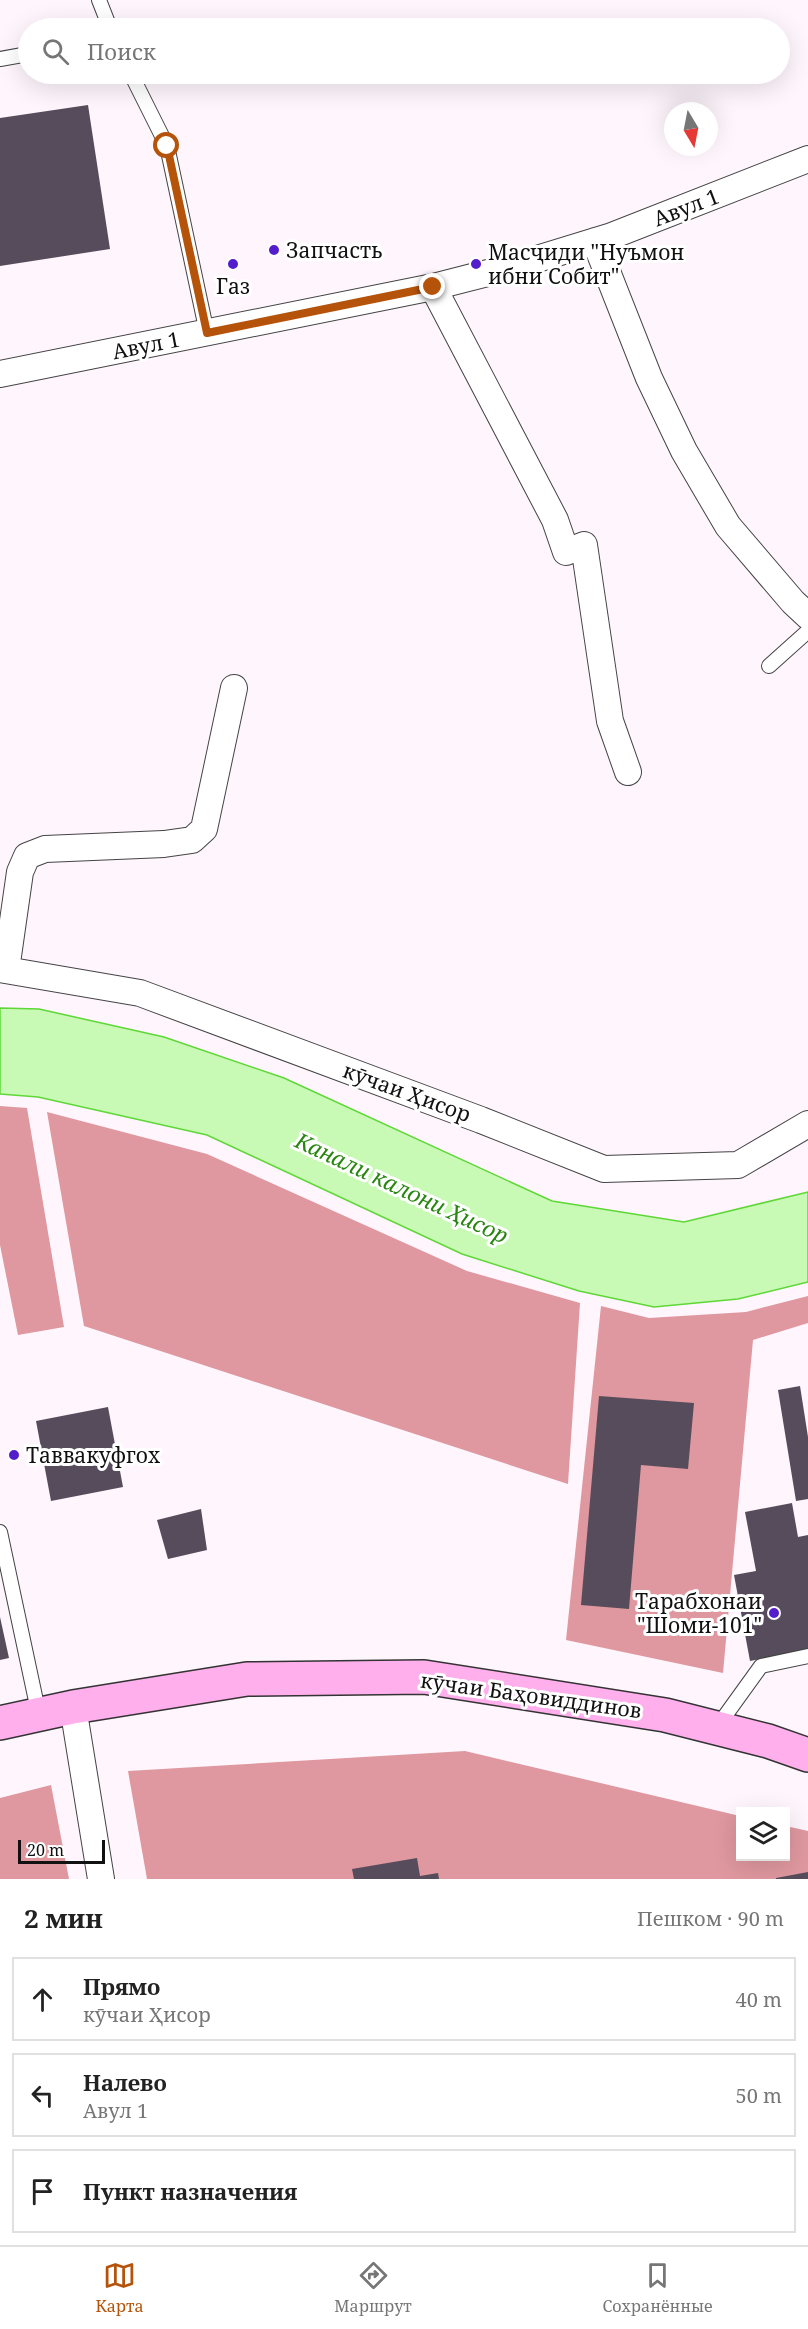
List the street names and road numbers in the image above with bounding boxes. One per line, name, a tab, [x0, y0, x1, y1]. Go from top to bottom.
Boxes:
street label: Авул 1	[649, 182, 723, 232]
street label: Авул 1	[110, 325, 182, 365]
street label: кӯчаи Ҳисор	[339, 1056, 475, 1128]
street label: кӯчаи Баҳовиддинов	[419, 1666, 643, 1724]

